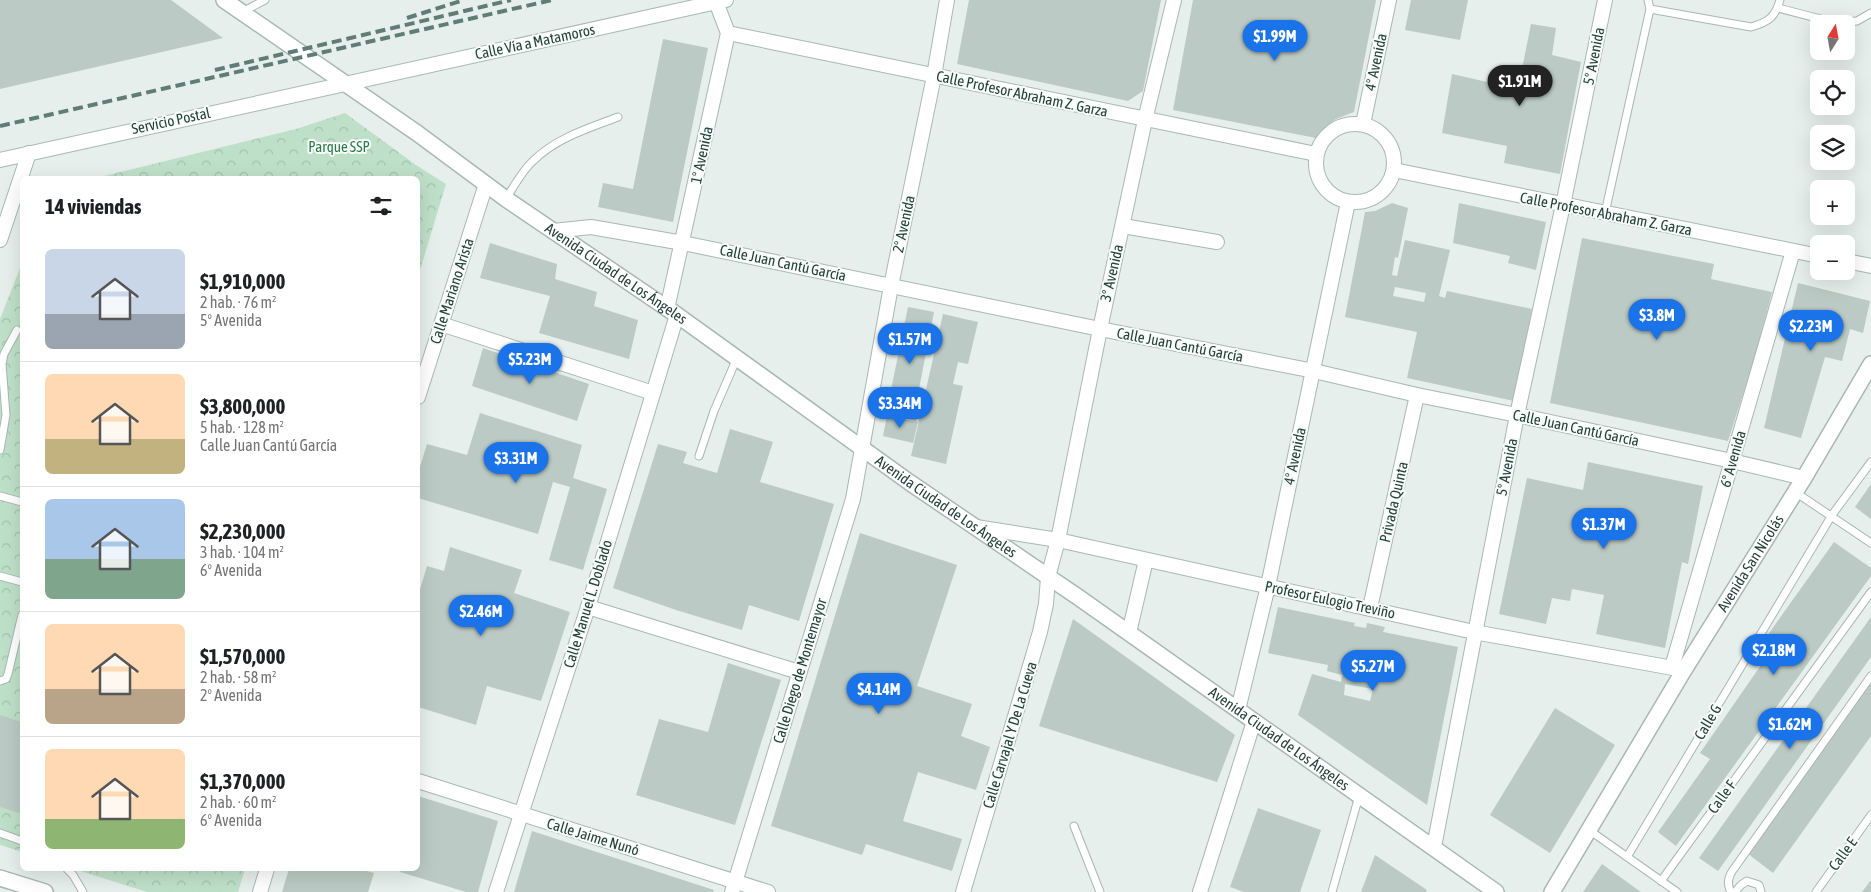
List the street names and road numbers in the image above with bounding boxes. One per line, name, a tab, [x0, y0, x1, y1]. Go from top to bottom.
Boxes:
street label: Calle Vía a Matamoros	[473, 20, 596, 63]
street label: 5° Avenida	[1580, 26, 1607, 86]
street label: 4° Avenida	[1361, 32, 1390, 92]
street label: Calle Profesor Abraham Z. Garza	[935, 67, 1109, 120]
street label: Servicio Postal	[130, 104, 212, 137]
street label: 1° Avenida	[687, 125, 716, 185]
street label: Calle Profesor Abraham Z. Garza	[1519, 188, 1694, 239]
street label: 2° Avenida	[889, 194, 918, 254]
street label: Avenida Ciudad de Los Ángeles	[542, 219, 690, 327]
street label: Calle Mariano Arista	[426, 236, 477, 346]
street label: Calle Juan Cantú García	[718, 241, 848, 284]
street label: 3° Avenida	[1097, 243, 1126, 303]
street label: Calle Juan Cantú García	[1115, 324, 1245, 365]
street label: Calle Juan Cantú García	[1511, 406, 1641, 449]
street label: 4° Avenida	[1280, 426, 1309, 486]
street label: 6° Avenida	[1716, 429, 1749, 489]
street label: 5° Avenida	[1493, 437, 1520, 497]
street label: Avenida Ciudad de Los Ángeles	[872, 452, 1020, 561]
street label: Privada Quinta	[1376, 460, 1411, 544]
street label: Avenida San Nicolás	[1714, 512, 1787, 615]
street label: Calle Manuel L. Doblado	[560, 538, 615, 670]
street label: Profesor Eulogio Treviño	[1263, 577, 1397, 622]
street label: Calle Diego de Montemayor	[769, 596, 830, 746]
street label: Calle Carvajal Y De La Cueva	[979, 659, 1040, 810]
street label: Avenida Ciudad de Los Ángeles	[1206, 683, 1353, 794]
street label: Calle G	[1690, 701, 1725, 743]
street label: Calle F	[1704, 777, 1739, 816]
street label: Calle Jaime Nunó	[545, 814, 641, 859]
street label: Calle E	[1825, 833, 1861, 874]

